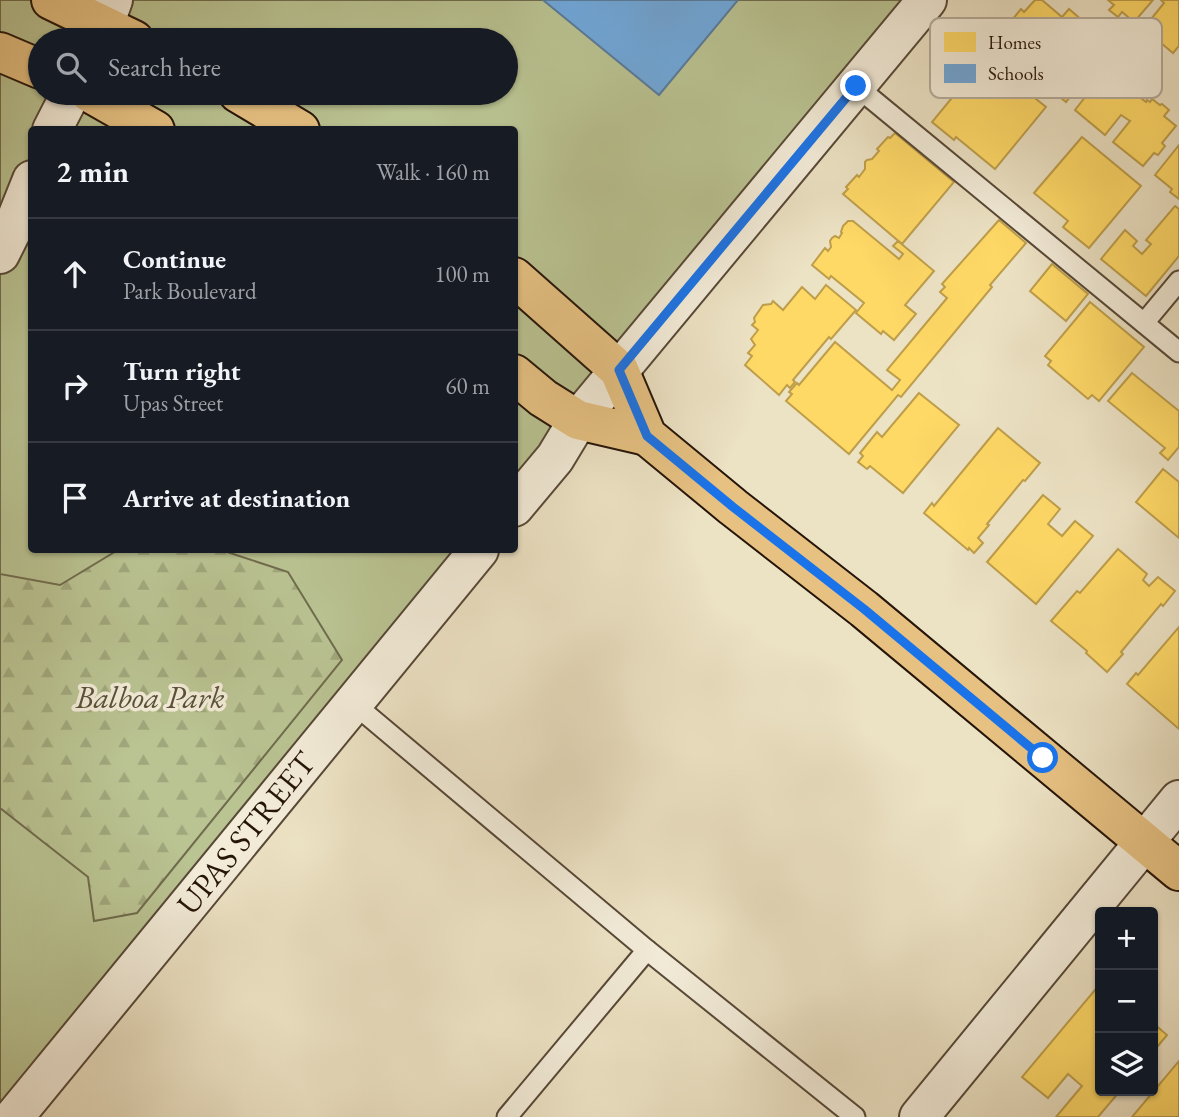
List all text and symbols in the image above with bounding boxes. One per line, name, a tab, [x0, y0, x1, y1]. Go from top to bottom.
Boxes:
legend	[930, 18, 1162, 98]
search box	[28, 28, 518, 105]
text: Homes	[988, 30, 1041, 55]
icon: search	[52, 48, 90, 86]
text: Search here	[108, 50, 221, 84]
text: Schools	[988, 61, 1044, 86]
route end	[840, 70, 871, 101]
text: 2 min	[56, 152, 129, 191]
text: Walk · 160 m	[376, 157, 490, 187]
text: Continue	[123, 242, 226, 276]
icon: ahead	[56, 255, 94, 293]
text: 100 m	[434, 259, 490, 289]
text: Park Boulevard	[123, 276, 257, 306]
text: Turn right	[123, 354, 241, 388]
icon: right	[56, 367, 94, 405]
text: 60 m	[445, 371, 490, 401]
text: Upas Street	[123, 388, 223, 418]
icon: arrive	[56, 479, 94, 517]
text: Arrive at destination	[123, 481, 350, 515]
park label: Balboa Park	[74, 676, 225, 718]
street label: UPAS STREET	[167, 742, 325, 923]
route start	[1027, 742, 1058, 773]
map controls	[1095, 907, 1158, 1096]
button: +	[1095, 907, 1158, 970]
button: −	[1095, 970, 1158, 1033]
button: layers	[1095, 1033, 1158, 1096]

